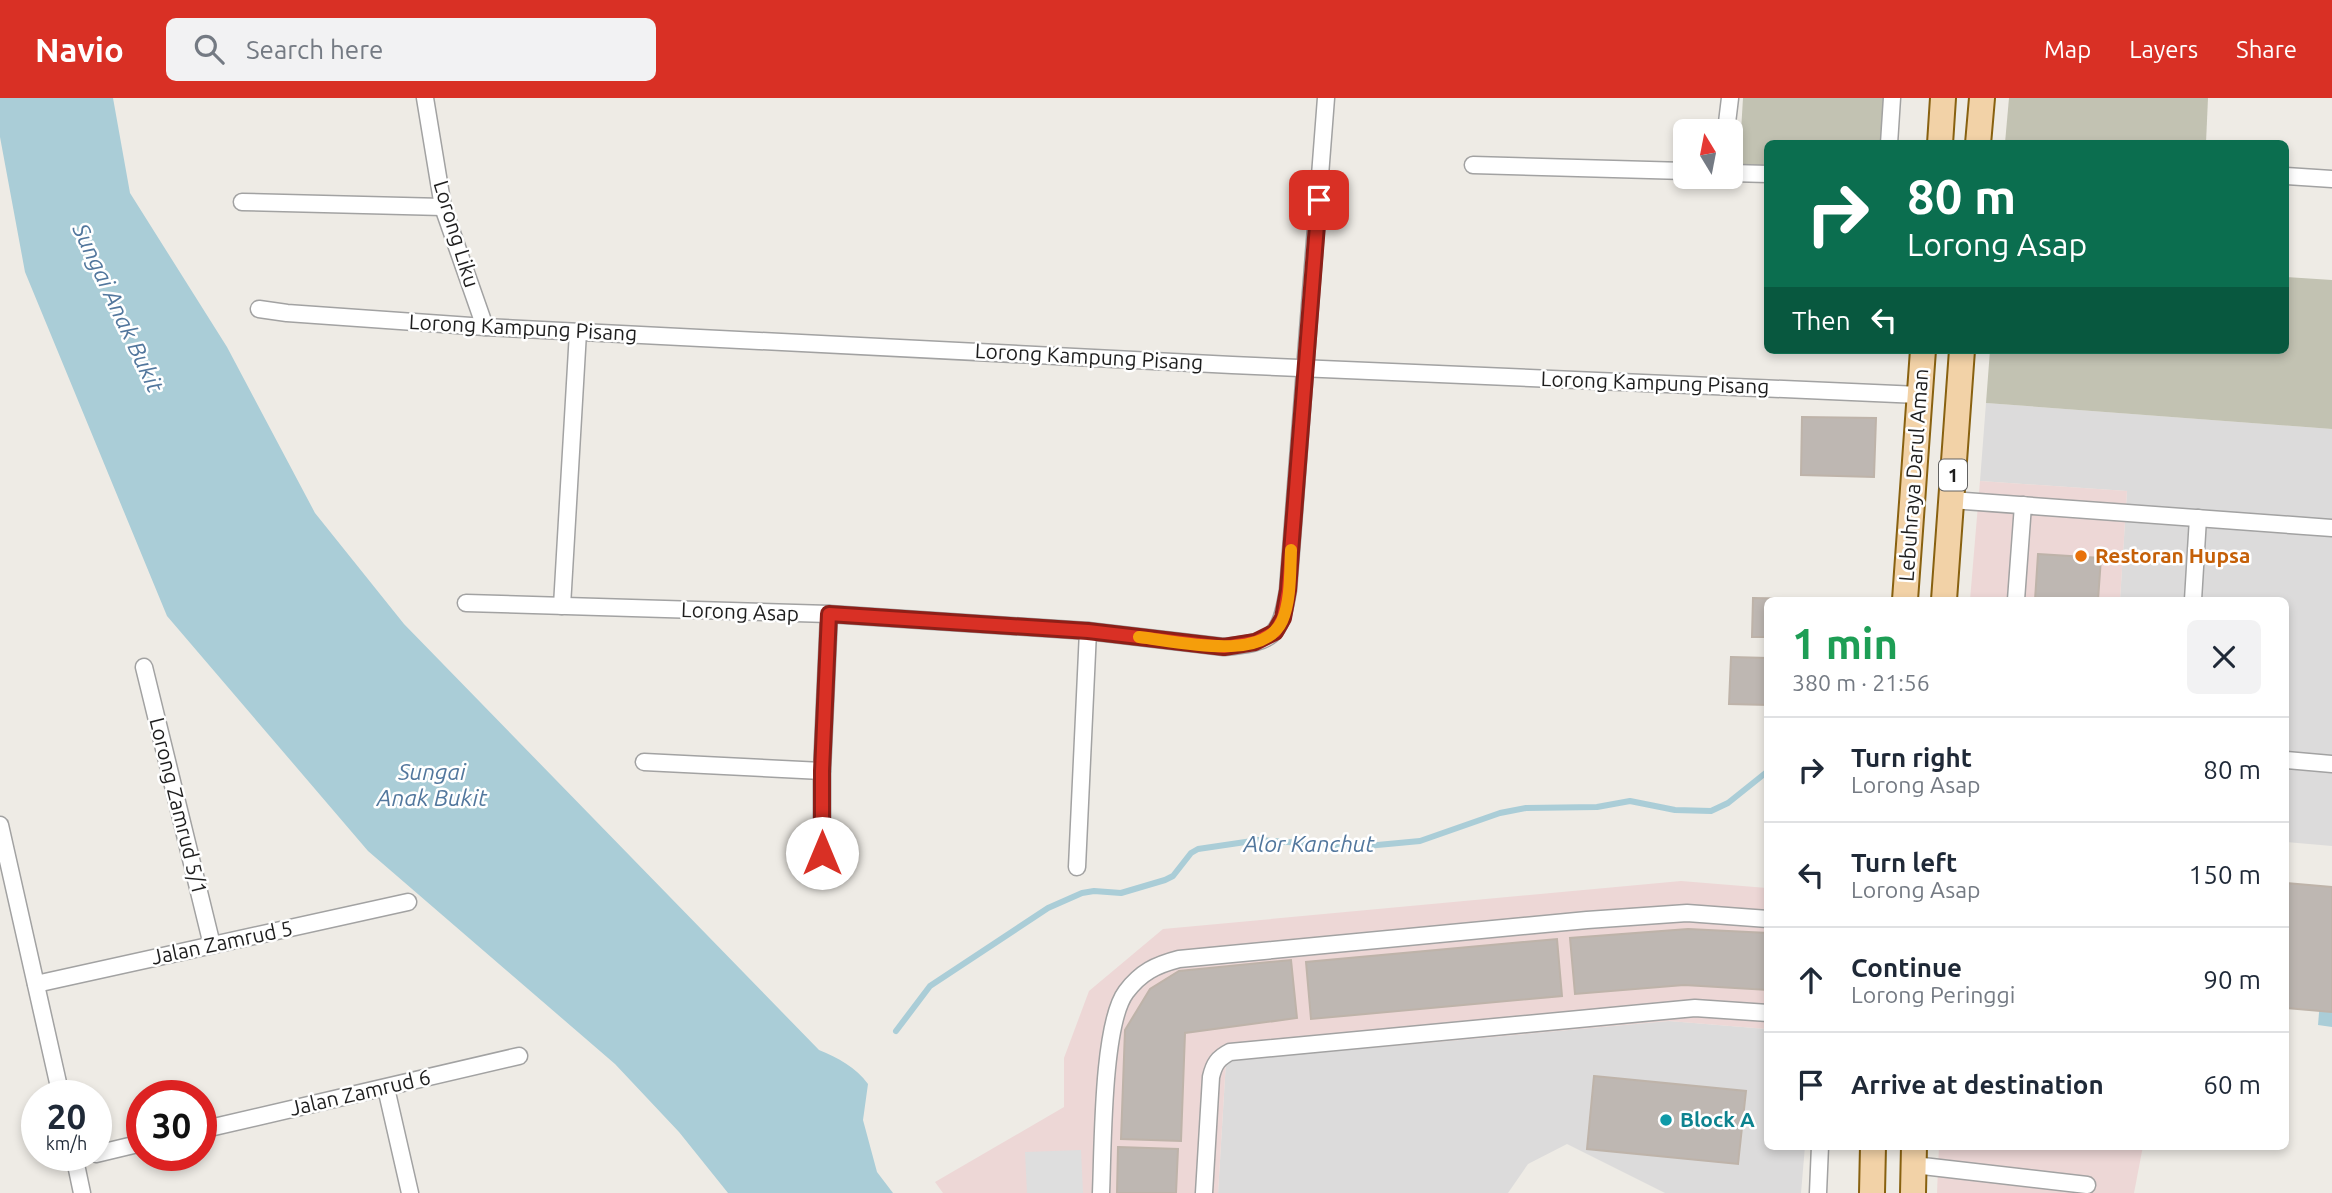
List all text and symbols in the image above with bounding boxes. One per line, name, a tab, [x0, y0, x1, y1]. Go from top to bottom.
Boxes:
search box	[166, 18, 656, 81]
icon: search	[190, 30, 228, 68]
text: Navio	[35, 31, 124, 68]
text: Search here	[246, 35, 383, 64]
text: Map	[2044, 36, 2091, 63]
text: Layers	[2129, 36, 2198, 63]
text: Share	[2236, 36, 2297, 63]
north arrow	[1673, 119, 1743, 189]
map controls	[1673, 119, 1743, 189]
icon: right	[1792, 168, 1883, 259]
text: 80 m	[1907, 168, 2016, 223]
pin	[1289, 170, 1349, 230]
street label: Lorong Liku	[429, 177, 485, 290]
icon: arrive	[1300, 181, 1338, 219]
water label: Sungai Anak Bukit	[68, 219, 169, 397]
text: Lorong Asap	[1907, 226, 2087, 262]
icon: left	[1865, 301, 1903, 339]
text: Then	[1792, 306, 1851, 335]
street label: Lorong Kampung Pisang	[408, 309, 638, 345]
street label: Lorong Kampung Pisang	[974, 338, 1204, 374]
street label: Lorong Kampung Pisang	[1540, 366, 1770, 398]
street label: Lebuhraya Darul Aman	[1894, 368, 1932, 582]
road number: 1	[1939, 460, 1967, 490]
place label: Restoran Hupsa	[2095, 543, 2250, 567]
marker: Restoran Hupsa	[2073, 548, 2089, 564]
street label: Lorong Asap	[681, 597, 800, 625]
text: 1 min	[1792, 620, 1898, 667]
button: close	[2187, 620, 2261, 694]
text: 380 m · 21:56	[1792, 670, 1930, 695]
street label: Lorong Zamrud 5/1	[145, 715, 213, 897]
text: Turn right	[1851, 743, 1972, 772]
icon: right	[1792, 751, 1830, 789]
text: 80 m	[2203, 755, 2261, 784]
water label: Sungai Anak Bukit	[376, 759, 488, 810]
text: Lorong Asap	[1851, 772, 1980, 797]
position arrow	[785, 816, 859, 890]
water label: Alor Kanchut	[1243, 831, 1375, 856]
text: Turn left	[1851, 848, 1957, 877]
icon: left	[1792, 856, 1830, 894]
text: 150 m	[2189, 860, 2261, 889]
text: Lorong Asap	[1851, 877, 1980, 902]
street label: Jalan Zamrud 5	[149, 915, 295, 969]
text: Continue	[1851, 953, 1962, 982]
icon: ahead	[1792, 961, 1830, 999]
text: 90 m	[2203, 965, 2261, 994]
text: Lorong Peringgi	[1851, 982, 2015, 1007]
street label: Jalan Zamrud 6	[287, 1064, 433, 1120]
icon: arrive	[1792, 1066, 1830, 1104]
text: Arrive at destination	[1851, 1070, 2104, 1099]
text: 60 m	[2203, 1070, 2261, 1099]
speed limit sign: 30	[126, 1080, 217, 1171]
text: 20	[47, 1096, 86, 1136]
place label: Block A	[1680, 1107, 1755, 1131]
marker: Block A	[1658, 1112, 1674, 1128]
text: km/h	[46, 1133, 87, 1153]

